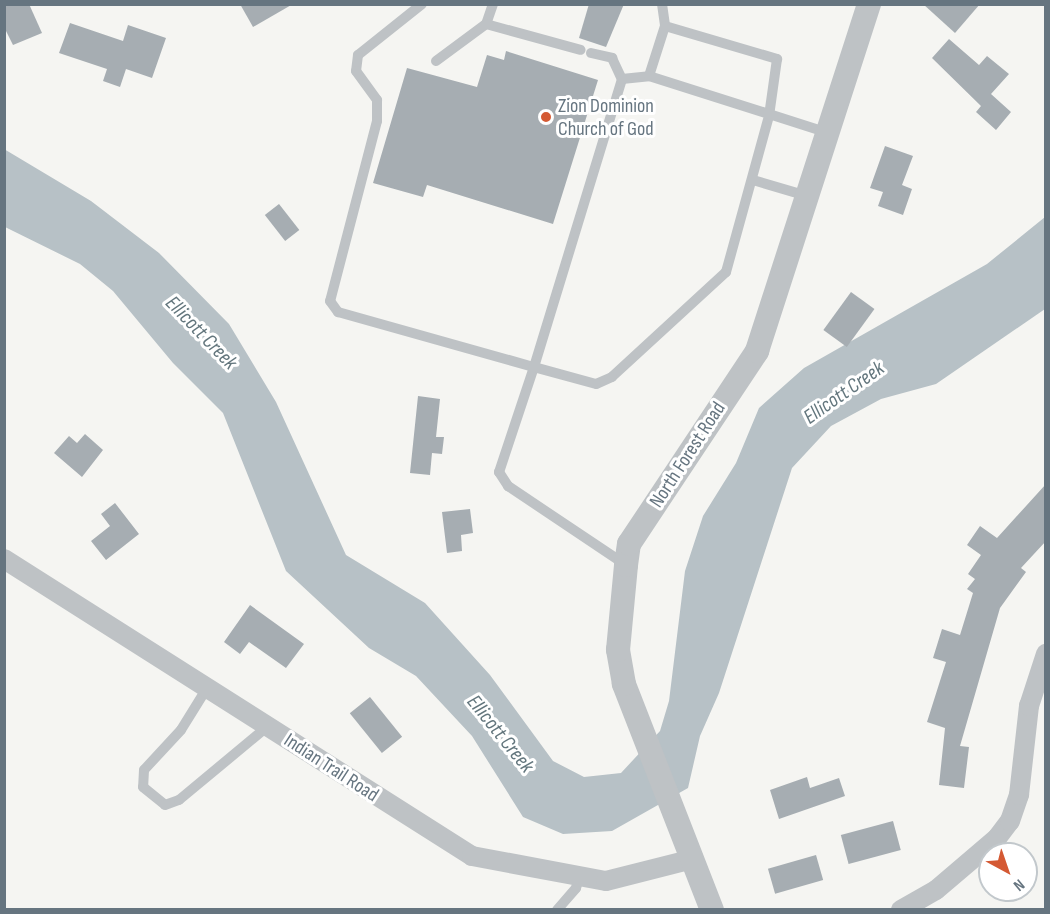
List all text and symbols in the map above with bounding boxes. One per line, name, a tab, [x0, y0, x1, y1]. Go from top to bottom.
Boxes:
place label: Zion Dominion Church of God	[558, 94, 654, 141]
marker: Zion Dominion Church of God	[539, 110, 553, 124]
water label: Ellicott Creek	[160, 291, 242, 375]
water label: Ellicott Creek	[799, 356, 889, 430]
street label: North Forest Road	[645, 398, 731, 512]
water label: Ellicott Creek	[461, 690, 539, 778]
street label: Indian Trail Road	[279, 729, 383, 807]
north arrow	[978, 842, 1038, 902]
text: N	[1009, 875, 1028, 895]

